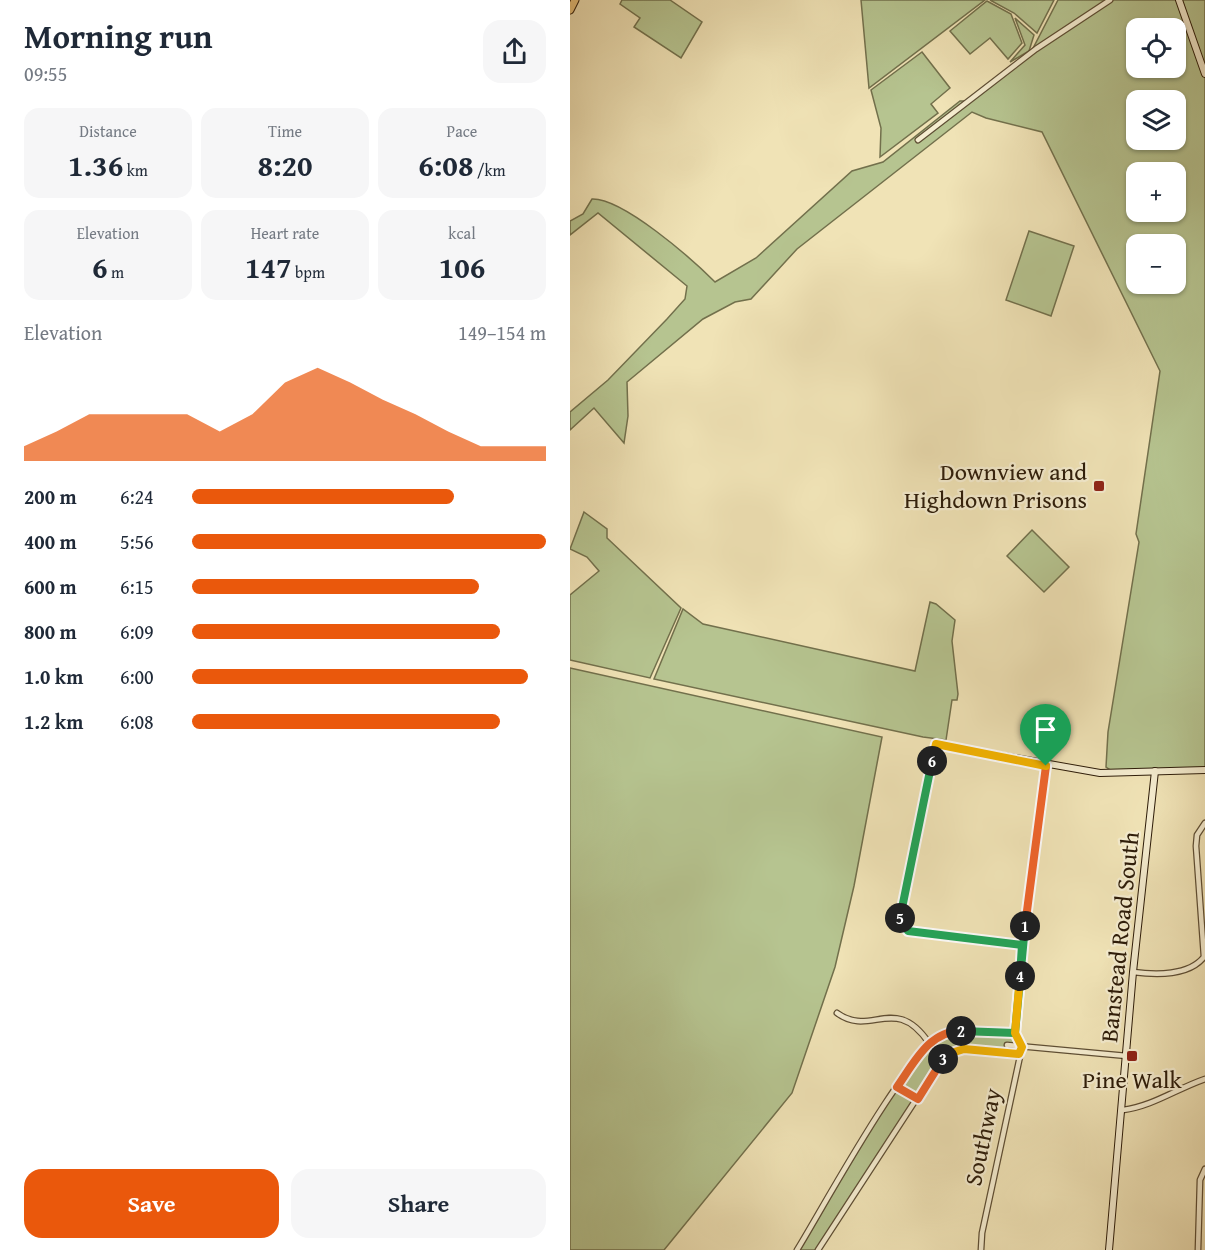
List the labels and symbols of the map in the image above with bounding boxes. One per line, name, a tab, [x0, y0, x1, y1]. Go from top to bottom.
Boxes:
place label: Downview and Highdown Prisons	[904, 454, 1087, 517]
marker: Downview and Highdown Prisons	[1092, 479, 1106, 493]
pin	[1020, 704, 1071, 766]
pin: 6	[917, 746, 947, 776]
street label: Banstead Road South	[1091, 829, 1148, 1044]
pin: 5	[885, 903, 915, 933]
pin: 1	[1010, 911, 1040, 941]
pin: 4	[1005, 961, 1035, 991]
pin: 2	[946, 1016, 976, 1046]
pin: 3	[928, 1044, 958, 1074]
marker: Pine Walk	[1125, 1049, 1139, 1063]
place label: Pine Walk	[1082, 1062, 1183, 1097]
street label: Southway	[955, 1085, 1010, 1189]

